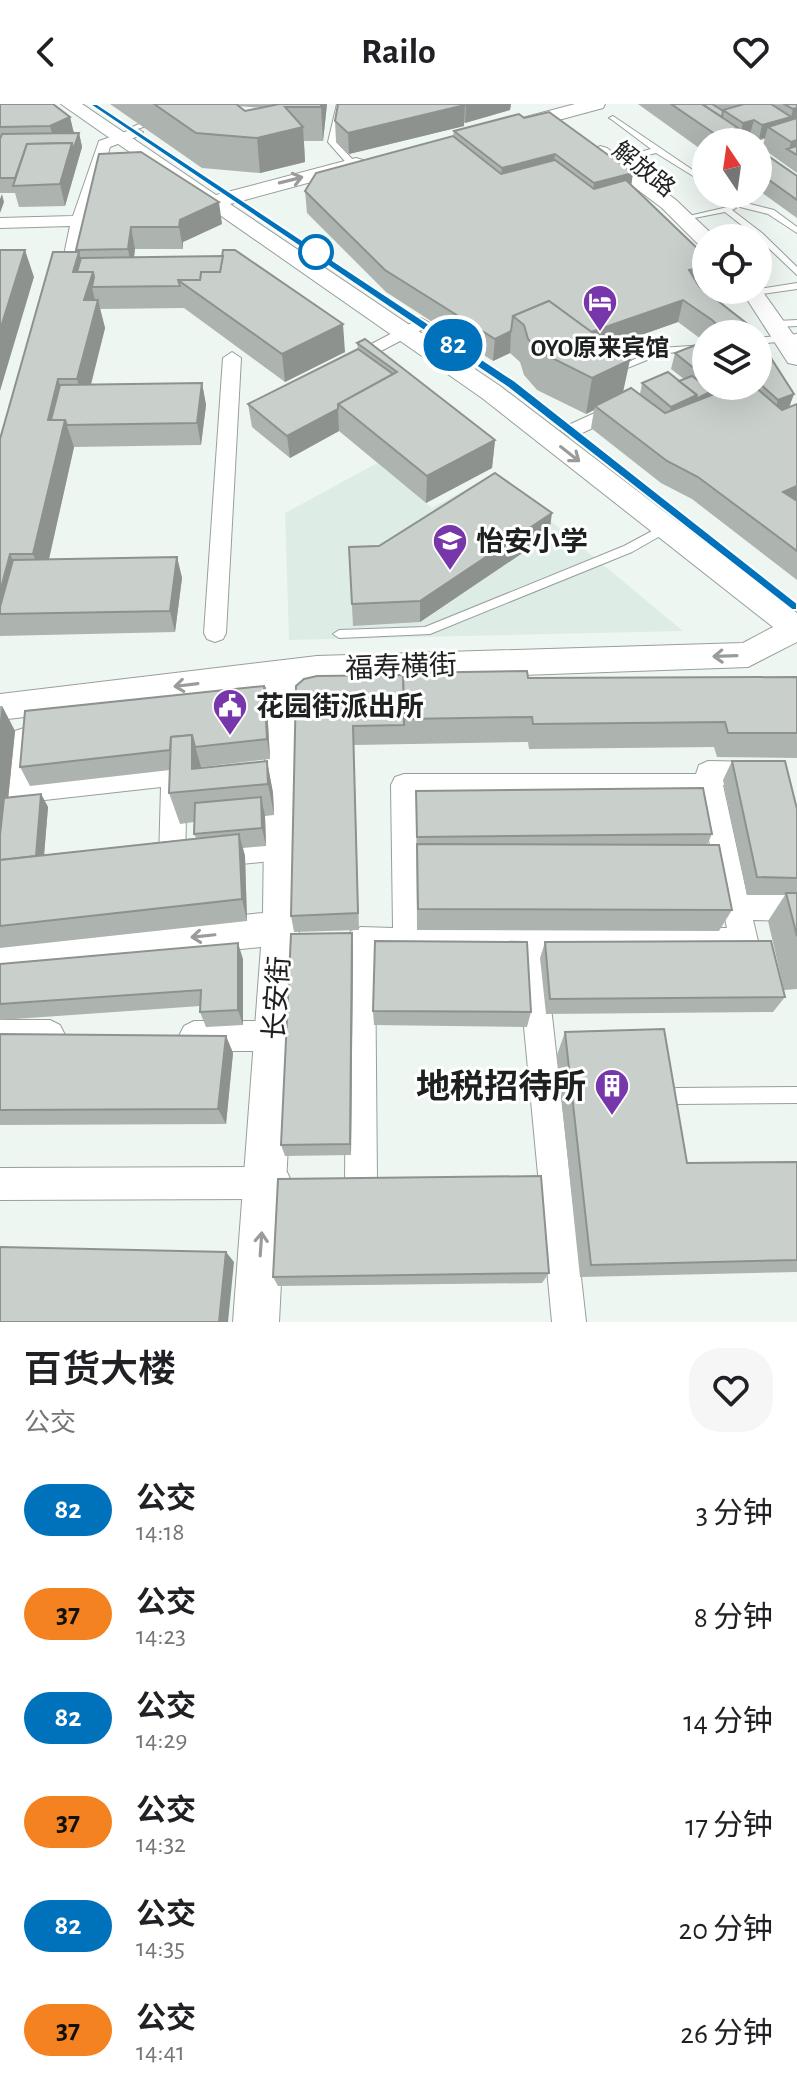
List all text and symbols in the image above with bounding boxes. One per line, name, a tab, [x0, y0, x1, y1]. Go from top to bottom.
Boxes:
icon: back	[24, 30, 68, 74]
icon: heart	[729, 30, 773, 74]
text: Railo	[361, 34, 436, 70]
north arrow	[692, 128, 772, 208]
map controls	[692, 128, 772, 400]
street label: 解放路	[608, 136, 680, 202]
one-way arrow	[278, 172, 304, 187]
button: locate	[692, 224, 772, 304]
unlabelled marker	[299, 235, 333, 269]
hotel icon: OYO原来宾馆	[581, 283, 619, 333]
line badge: 82	[417, 319, 489, 371]
button: layers	[692, 320, 772, 400]
text: 82	[440, 331, 467, 359]
place label: OYO原来宾馆	[531, 335, 669, 361]
one-way arrow	[559, 445, 580, 462]
school or university icon: 怡安小学	[431, 522, 469, 572]
place label: 怡安小学	[476, 526, 588, 557]
one-way arrow	[712, 648, 739, 663]
street label: 福寿横街	[345, 650, 458, 684]
one-way arrow	[174, 677, 200, 692]
public building icon: 花园街派出所	[211, 687, 249, 737]
place label: 花园街派出所	[256, 692, 424, 722]
one-way arrow	[190, 928, 217, 943]
street label: 长安街	[259, 955, 295, 1041]
building icon: 地税招待所	[593, 1067, 631, 1117]
place label: 地税招待所	[416, 1068, 586, 1105]
one-way arrow	[253, 1231, 268, 1258]
button: heart	[689, 1348, 773, 1432]
text: 百货大楼	[24, 1352, 176, 1390]
text: 公交	[24, 1410, 76, 1436]
text: 公交	[136, 1484, 196, 1514]
text: 82	[55, 1496, 82, 1524]
text: 3 分钟	[696, 1499, 773, 1529]
text: 14:18	[136, 1519, 185, 1545]
text: 公交	[136, 1588, 196, 1618]
text: 37	[56, 1600, 80, 1628]
text: 8 分钟	[694, 1603, 773, 1633]
text: 14:23	[136, 1623, 186, 1649]
text: 公交	[136, 1692, 196, 1722]
text: 82	[55, 1704, 82, 1732]
text: 14 分钟	[683, 1707, 773, 1737]
text: 14:29	[136, 1727, 187, 1753]
text: 公交	[136, 1796, 196, 1826]
text: 37	[56, 1808, 80, 1836]
text: 17 分钟	[685, 1811, 773, 1841]
text: 14:32	[136, 1831, 186, 1857]
text: 公交	[136, 1900, 196, 1930]
text: 82	[55, 1912, 82, 1940]
text: 20 分钟	[679, 1915, 773, 1945]
text: 14:35	[136, 1935, 185, 1961]
text: 公交	[136, 2004, 196, 2034]
text: 37	[56, 2016, 80, 2044]
text: 26 分钟	[680, 2019, 773, 2049]
text: 14:41	[136, 2039, 185, 2065]

